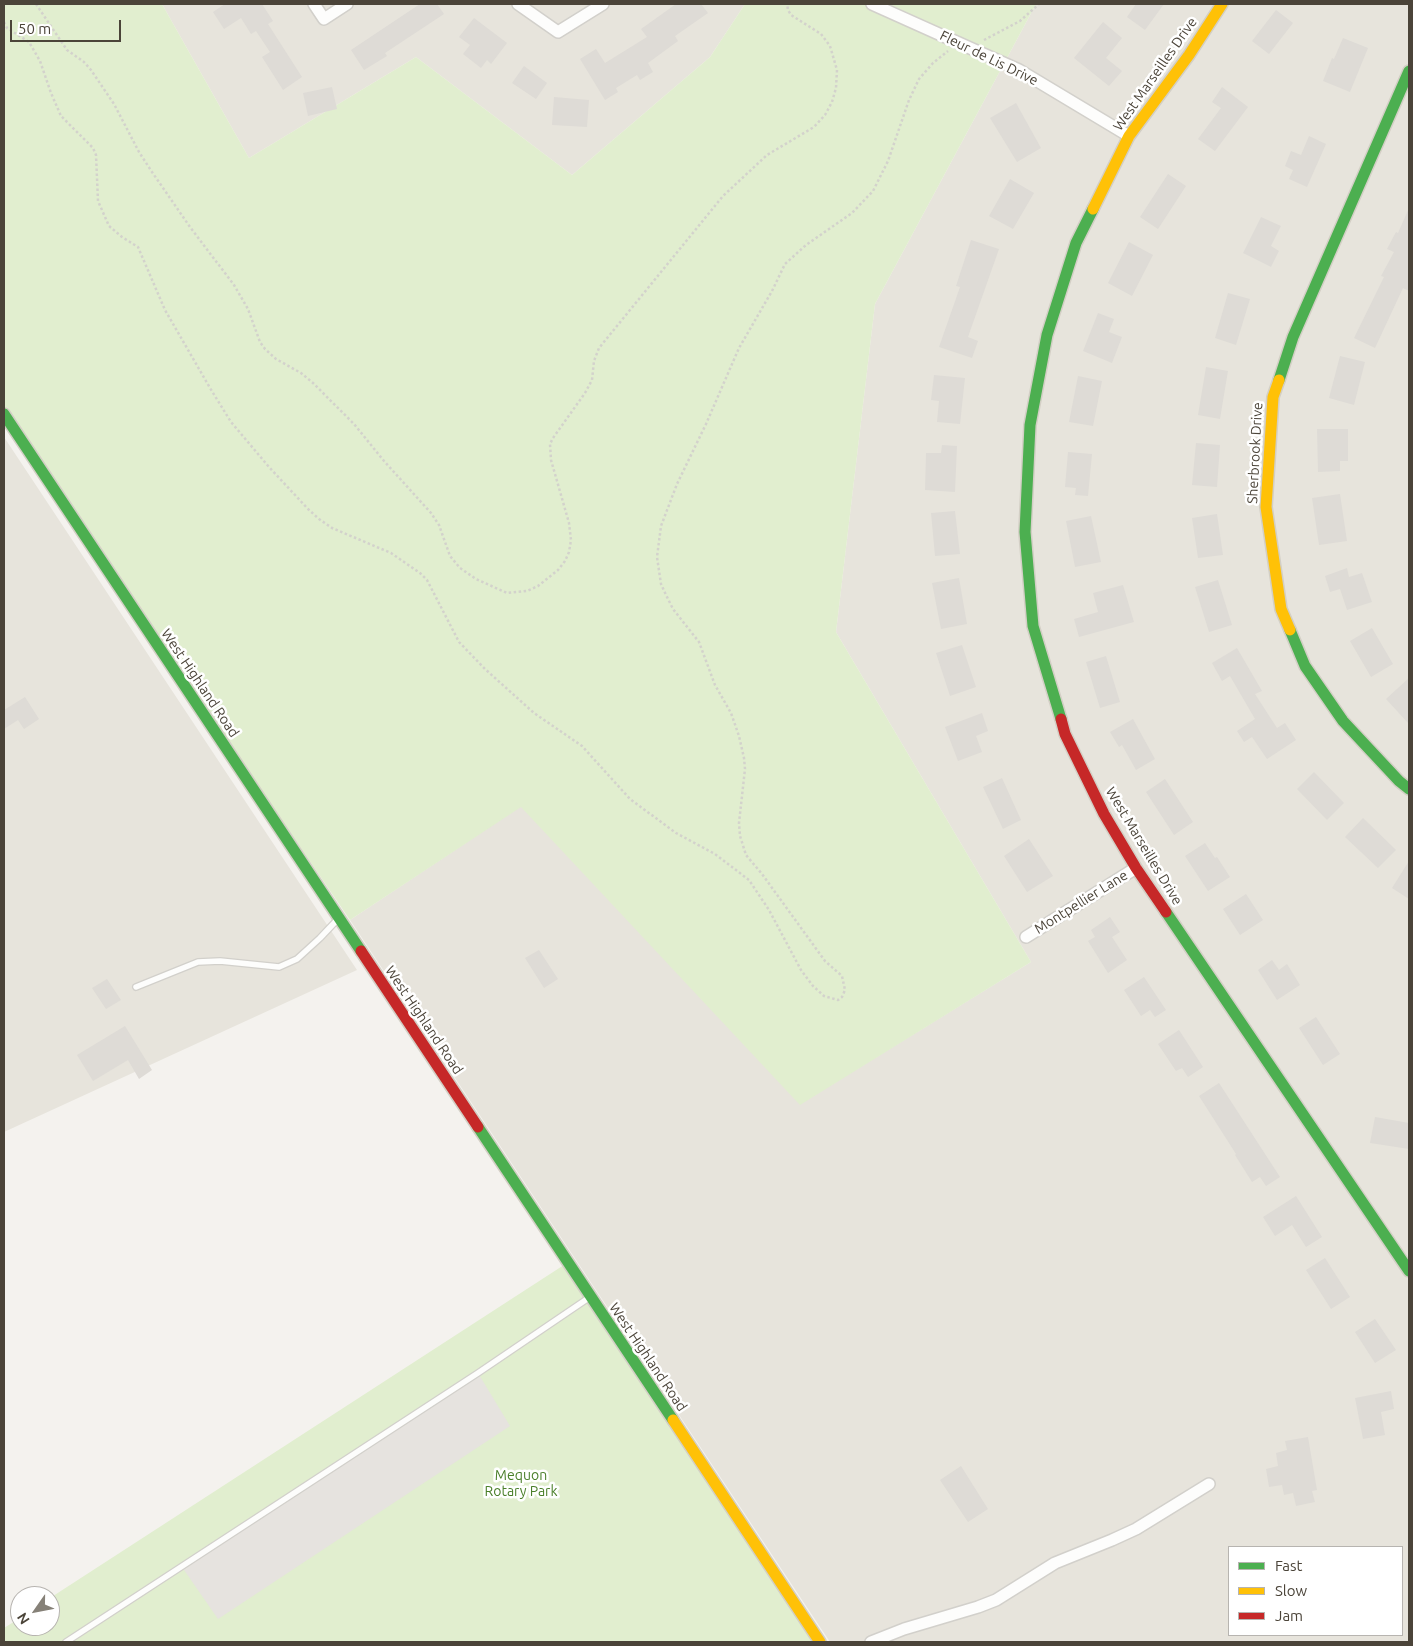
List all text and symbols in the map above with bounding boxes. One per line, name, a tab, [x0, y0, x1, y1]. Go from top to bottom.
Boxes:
scale bar	[12, 10, 124, 42]
street label: West Marseilles Drive	[1110, 14, 1200, 134]
text: 50 m	[18, 20, 51, 37]
street label: Fleur de Lis Drive	[937, 27, 1041, 89]
street label: Sherbrook Drive	[1244, 402, 1266, 504]
street label: West Highland Road	[158, 626, 242, 740]
street label: West Marseilles Drive	[1102, 784, 1186, 908]
street label: Montpellier Lane	[1031, 867, 1131, 937]
street label: West Highland Road	[382, 963, 466, 1077]
street label: West Highland Road	[606, 1300, 690, 1414]
park label: Mequon Rotary Park	[485, 1467, 557, 1500]
legend	[1228, 1546, 1403, 1636]
text: Fast	[1275, 1557, 1302, 1574]
text: Slow	[1275, 1582, 1307, 1599]
north arrow	[10, 1586, 60, 1636]
text: Jam	[1275, 1607, 1303, 1624]
text: N	[14, 1610, 33, 1627]

